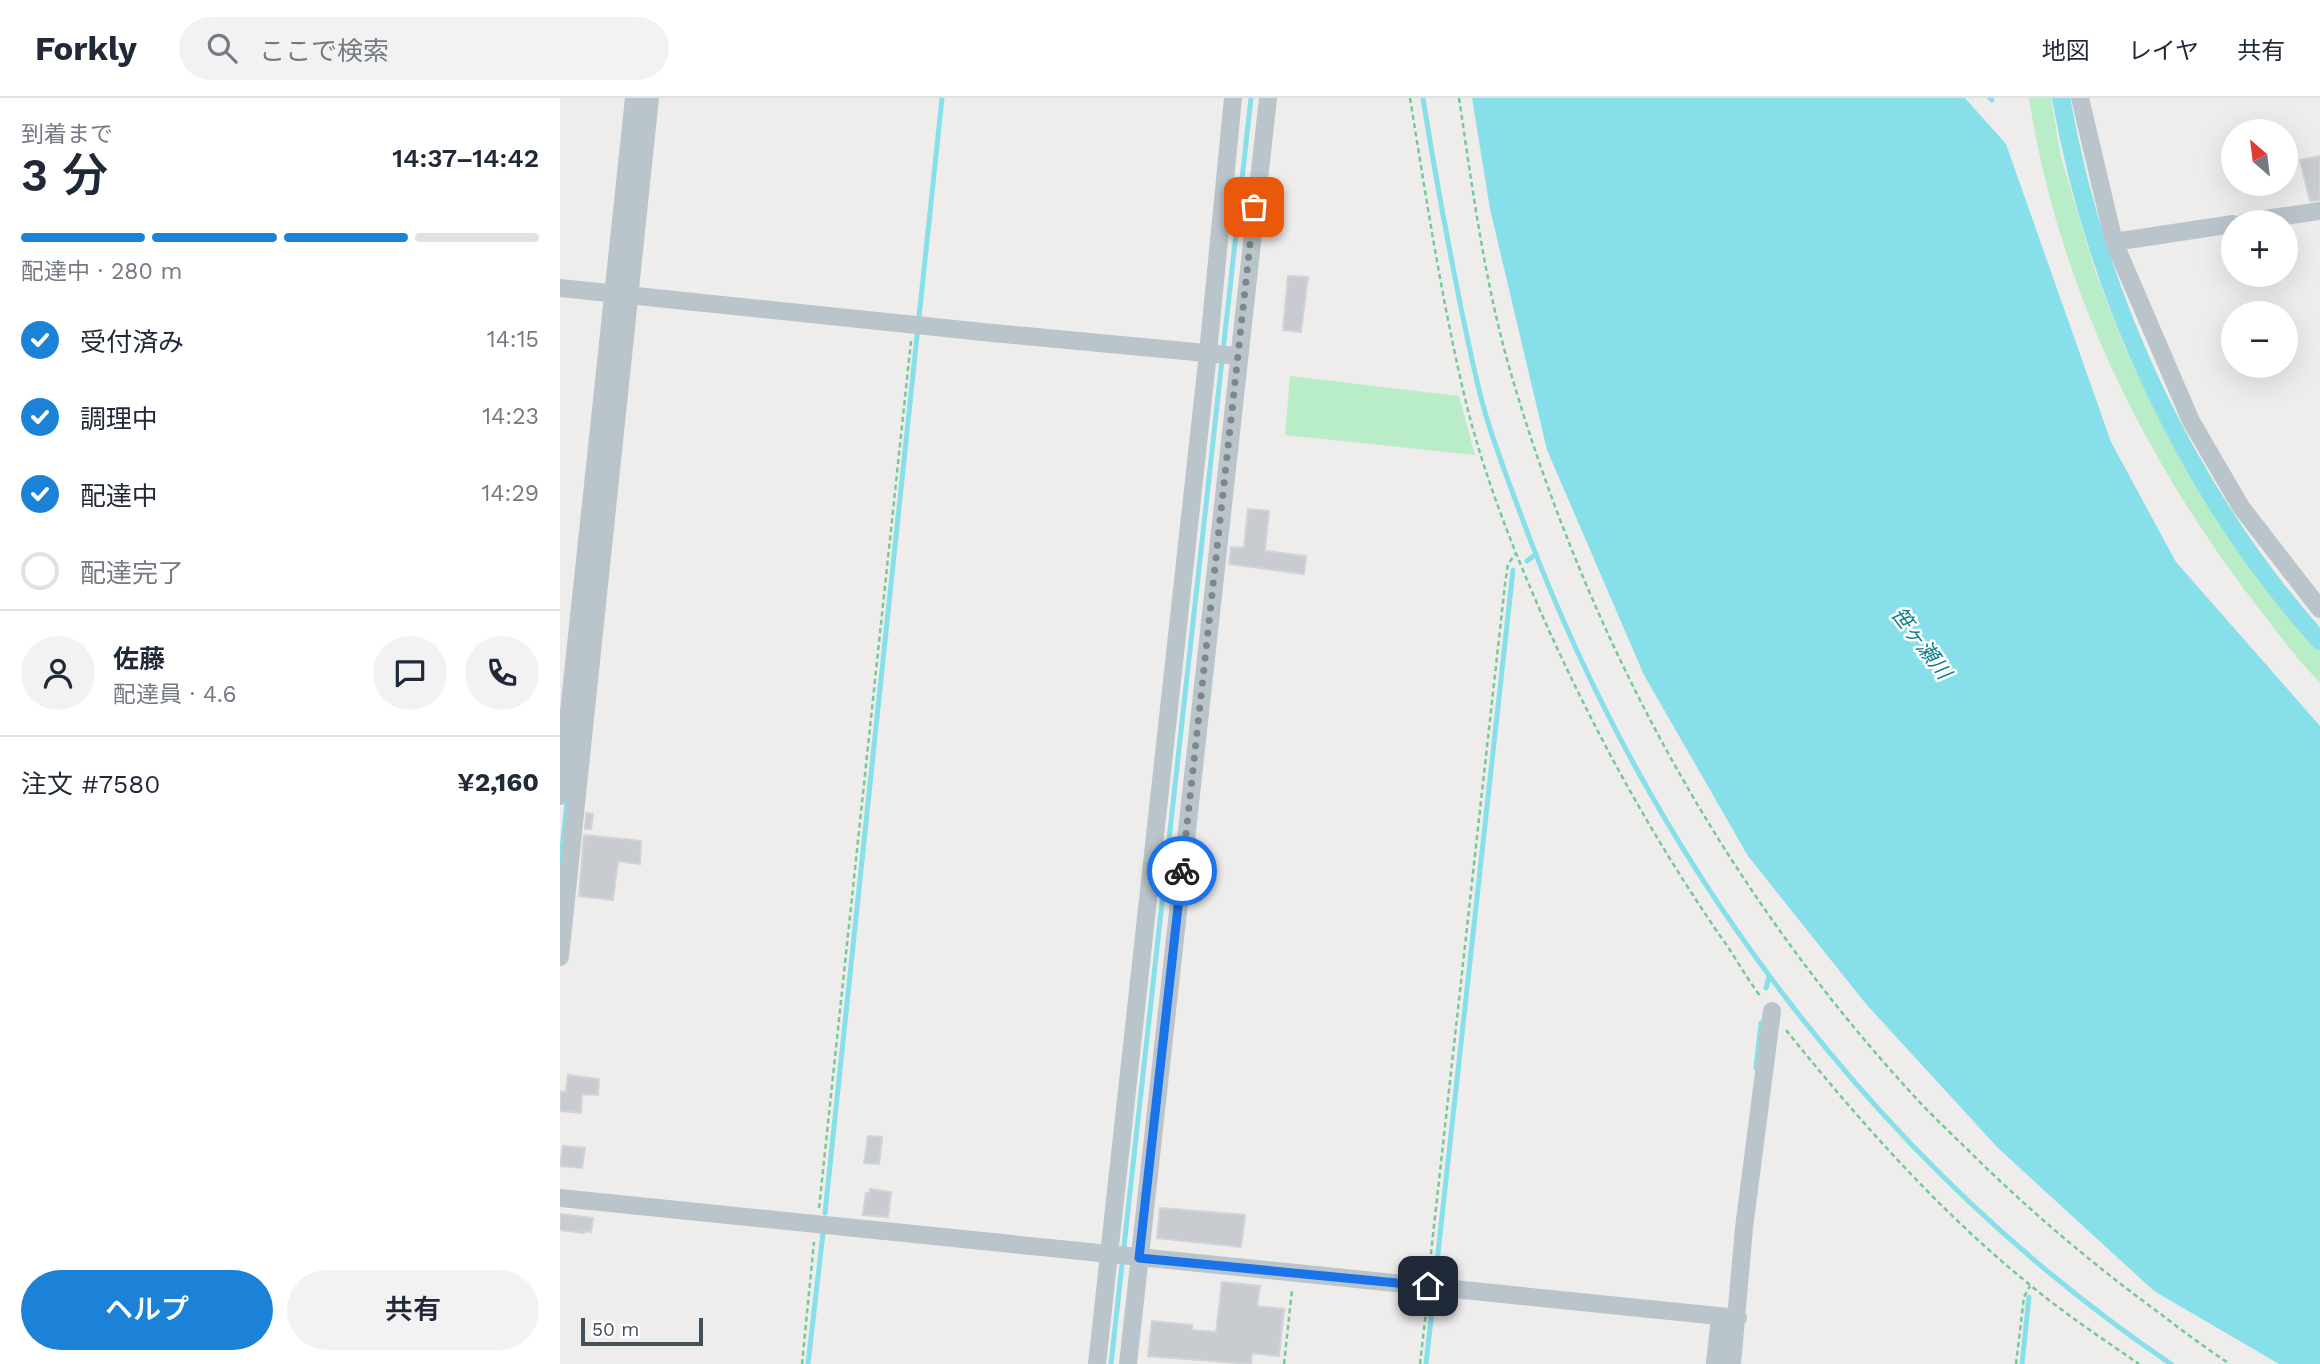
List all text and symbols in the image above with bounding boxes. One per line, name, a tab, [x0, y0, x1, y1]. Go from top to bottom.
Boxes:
search box	[179, 17, 669, 80]
text: Forkly	[35, 29, 137, 68]
icon: search	[203, 29, 241, 67]
text: ここで検索	[259, 36, 389, 66]
text: 地図	[2042, 37, 2090, 65]
text: レイヤ	[2128, 37, 2199, 65]
text: 共有	[2237, 37, 2285, 65]
north arrow	[2221, 119, 2298, 196]
map controls	[2221, 119, 2298, 378]
text: 到着まで	[21, 121, 113, 148]
text: 14:37–14:42	[392, 143, 539, 173]
text: 3 分	[21, 148, 108, 202]
pin	[1224, 177, 1284, 237]
icon: bag	[1235, 188, 1273, 226]
button: +	[2221, 210, 2298, 287]
text: 配達中 · 280 m	[21, 258, 183, 285]
button: −	[2221, 301, 2298, 378]
icon: check	[21, 321, 59, 359]
text: 14:15	[487, 326, 539, 353]
text: 受付済み	[80, 327, 184, 357]
icon: check	[21, 398, 59, 436]
text: 14:23	[482, 403, 539, 430]
text: 調理中	[80, 404, 158, 434]
icon: check	[21, 475, 59, 513]
text: 14:29	[482, 480, 539, 507]
text: 配達中	[80, 481, 158, 511]
text: 配達完了	[80, 558, 184, 588]
water label: 笹ヶ瀬川	[1886, 602, 1958, 685]
button: person	[21, 636, 95, 710]
button: chat	[373, 636, 447, 710]
button: phone	[465, 636, 539, 710]
text: 佐藤	[113, 644, 165, 674]
text: 配達員 · 4.6	[113, 681, 236, 708]
text: ¥2,160	[457, 767, 539, 797]
text: 注文 #7580	[21, 769, 160, 799]
courier	[1147, 836, 1217, 906]
icon: bike	[1163, 852, 1201, 890]
pin	[1398, 1256, 1458, 1316]
icon: home	[1409, 1267, 1447, 1305]
button: ヘルプ	[21, 1270, 273, 1350]
button: 共有	[287, 1270, 539, 1350]
scale bar	[581, 1315, 704, 1347]
text: 50 m	[592, 1318, 639, 1341]

